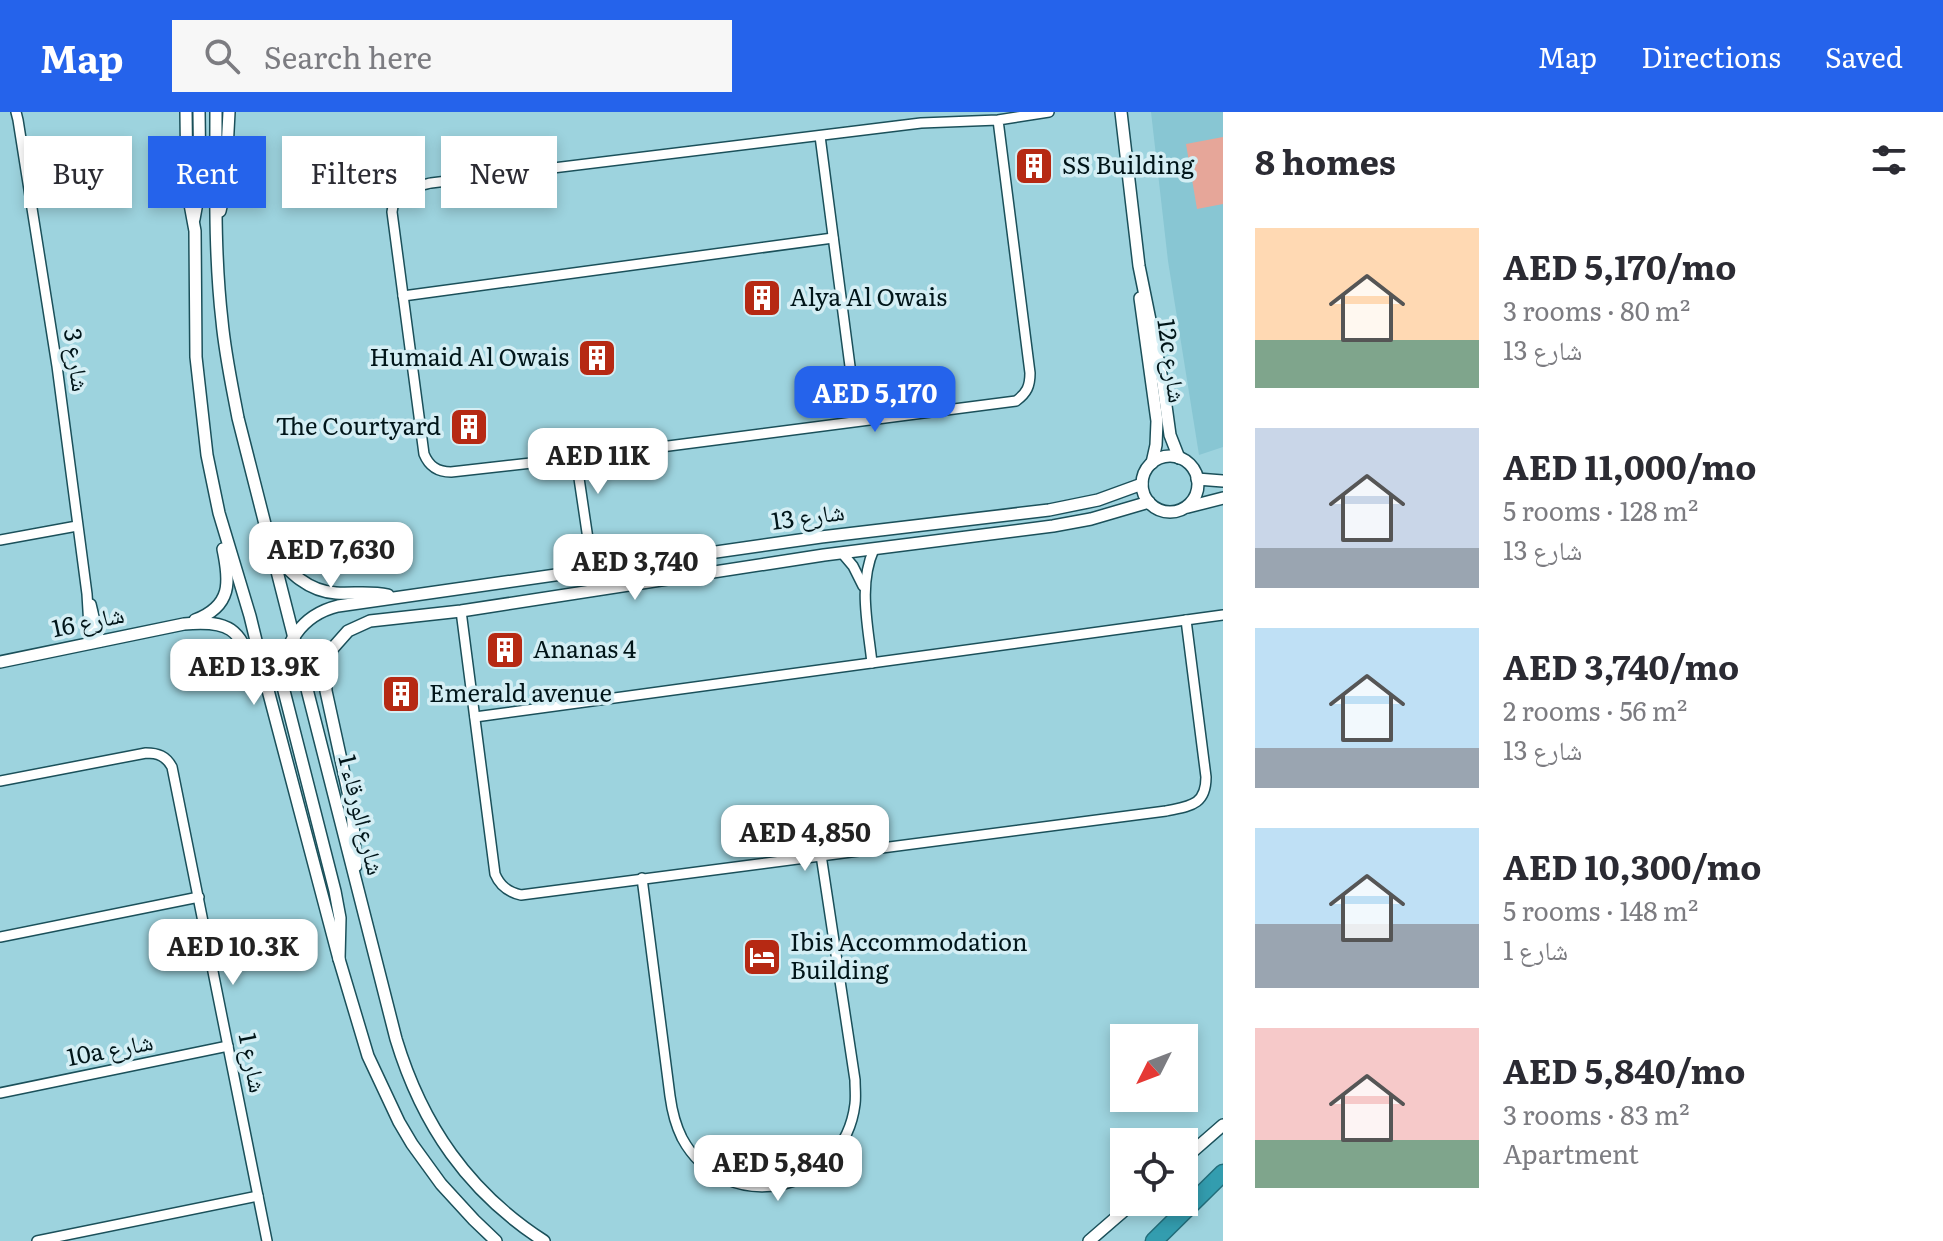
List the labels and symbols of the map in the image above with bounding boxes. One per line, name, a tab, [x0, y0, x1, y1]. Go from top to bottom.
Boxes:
building icon: SS Building	[1013, 145, 1055, 187]
place label: SS Building	[1062, 146, 1195, 181]
building icon: Alya Al Owais	[741, 277, 783, 319]
place label: Alya Al Owais	[790, 278, 947, 313]
street label: 12c شارع	[1150, 316, 1197, 405]
street label: شارع 3	[57, 326, 100, 394]
building icon: Humaid Al Owais	[576, 337, 618, 379]
place label: Humaid Al Owais	[370, 338, 569, 373]
pin: AED 5,170	[783, 366, 967, 434]
building icon: The Courtyard	[448, 406, 490, 448]
place label: The Courtyard	[275, 407, 441, 442]
pin: AED 11K	[524, 428, 672, 496]
street label: شارع 13	[769, 492, 846, 537]
pin: AED 7,630	[239, 522, 423, 590]
pin: AED 3,740	[543, 534, 727, 602]
street label: شارع 16	[48, 595, 127, 644]
building icon: Ananas 4	[484, 629, 526, 671]
place label: Ananas 4	[533, 630, 636, 665]
pin: AED 13.9K	[162, 639, 346, 707]
building icon: Emerald avenue	[380, 673, 422, 715]
place label: Emerald avenue	[429, 674, 612, 709]
street label: شارع الورقاء 1	[332, 751, 395, 878]
pin: AED 4,850	[713, 805, 897, 873]
pin: AED 10.3K	[141, 919, 325, 987]
place label: Ibis Accommodation Building	[790, 923, 1028, 986]
hotel icon: Ibis Accommodation Building	[741, 936, 783, 978]
street label: 10a شارع	[63, 1022, 156, 1073]
north arrow	[1110, 1024, 1198, 1112]
street label: شارع 1	[232, 1030, 277, 1095]
pin: AED 5,840	[686, 1135, 870, 1203]

